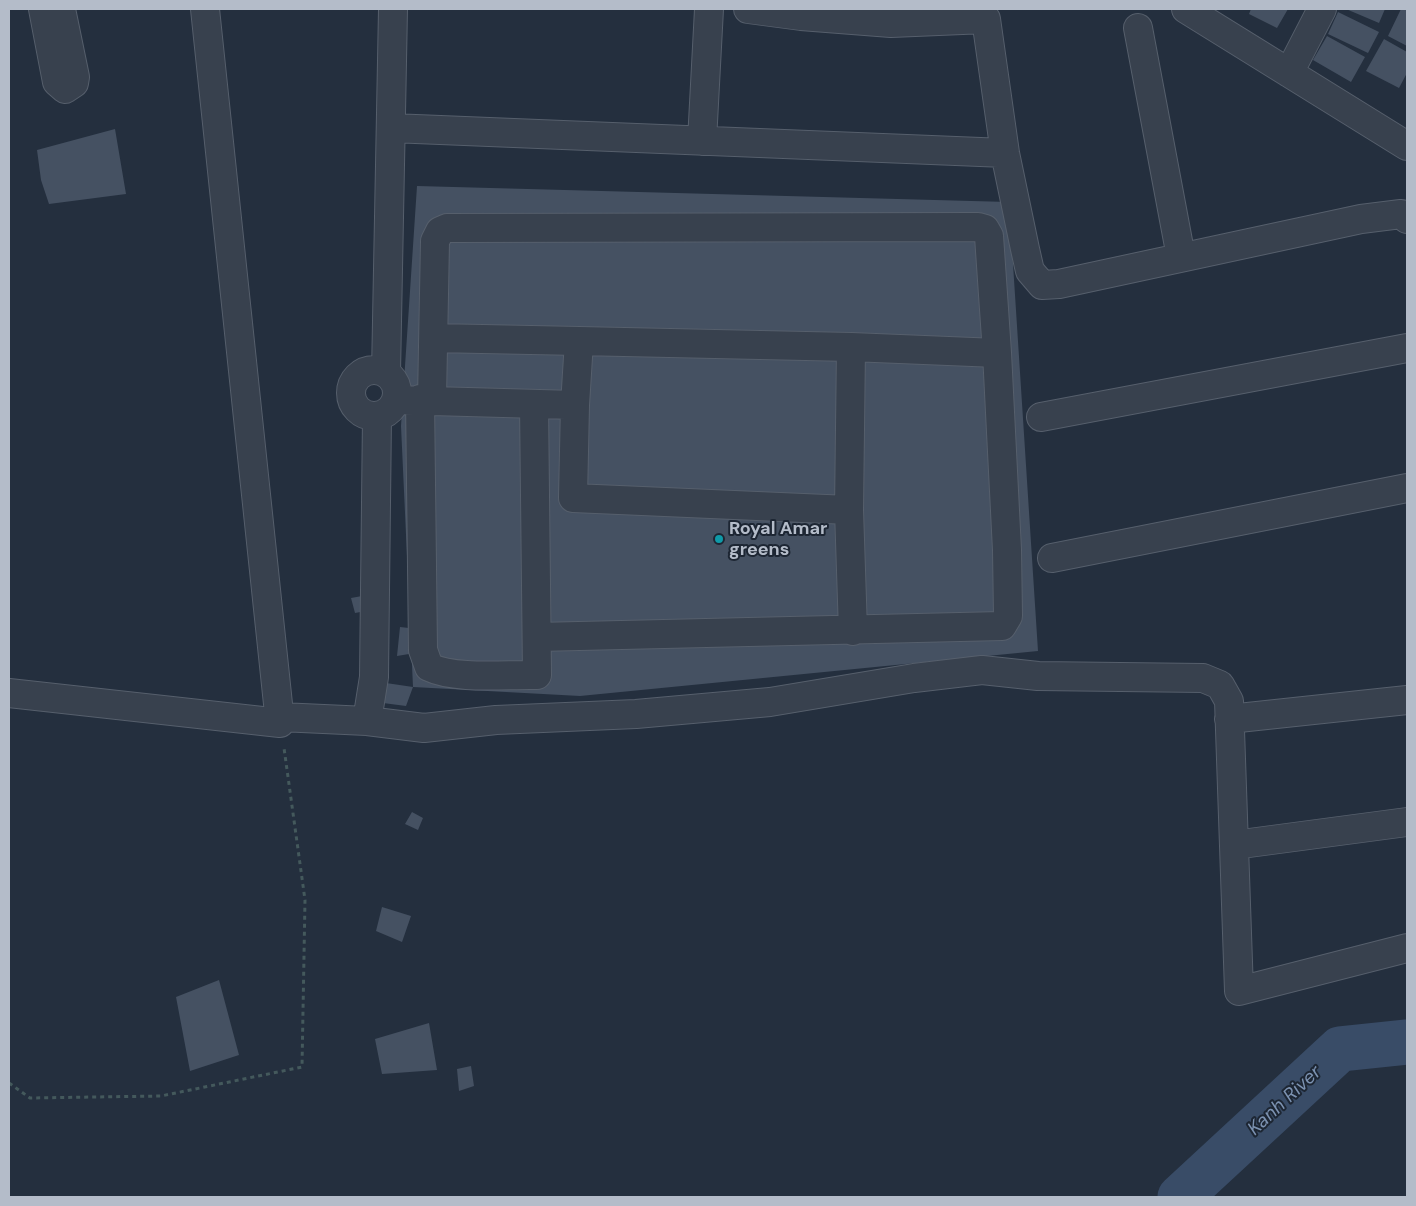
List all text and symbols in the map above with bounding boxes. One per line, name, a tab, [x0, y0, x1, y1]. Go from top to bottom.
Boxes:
place label: Royal Amar greens	[729, 518, 827, 560]
marker: Royal Amar greens	[713, 533, 725, 545]
water label: Kanh River	[1244, 1061, 1326, 1141]

